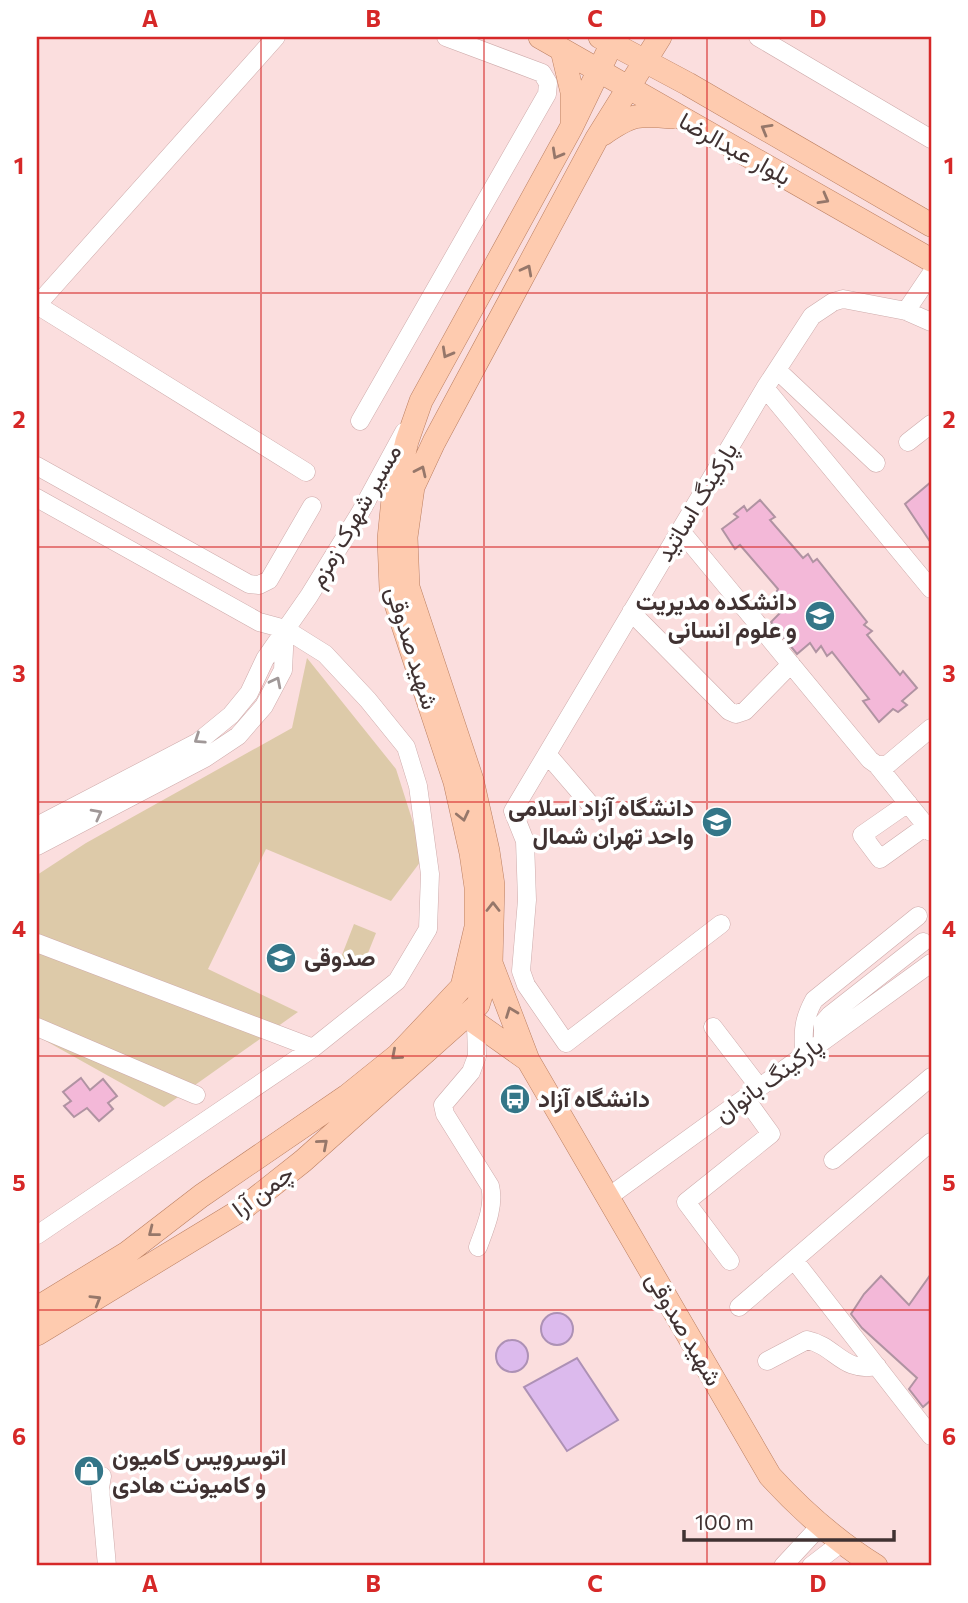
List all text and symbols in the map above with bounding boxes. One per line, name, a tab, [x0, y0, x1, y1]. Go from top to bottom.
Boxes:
text: A	[142, 4, 159, 32]
text: B	[365, 4, 381, 32]
text: C	[587, 4, 603, 32]
text: D	[810, 4, 827, 32]
street label: بلوار عبدالرضا	[674, 105, 797, 192]
one-way arrow	[761, 124, 774, 137]
one-way arrow	[552, 147, 565, 159]
text: 1	[14, 151, 24, 179]
text: 1	[944, 151, 954, 179]
one-way arrow	[816, 191, 829, 204]
one-way arrow	[518, 264, 532, 277]
one-way arrow	[442, 346, 455, 359]
text: 2	[12, 405, 26, 433]
text: 2	[942, 405, 956, 433]
street label: پارکینگ اساتید	[649, 436, 745, 568]
street label: مسیر شهرک زمزم	[301, 438, 409, 594]
one-way arrow	[413, 466, 427, 478]
street label: شهید صدوقی	[379, 583, 446, 713]
place label: دانشکده مدیریت و علوم انسانی	[636, 586, 797, 646]
school or university icon: دانشکده مدیریت و علوم انسانی	[803, 599, 837, 633]
text: 3	[12, 659, 26, 687]
text: 3	[942, 659, 956, 687]
one-way arrow	[268, 677, 282, 690]
one-way arrow	[194, 731, 207, 743]
place label: دانشگاه آزاد اسلامی واحد تهران شمال	[508, 792, 694, 851]
school or university icon: دانشگاه آزاد اسلامی واحد تهران شمال	[700, 805, 734, 839]
one-way arrow	[90, 809, 102, 823]
one-way arrow	[455, 810, 469, 822]
one-way arrow	[485, 901, 501, 911]
text: 4	[12, 914, 26, 942]
text: 4	[942, 914, 956, 942]
school or university icon: صدوقی	[264, 941, 298, 975]
place label: صدوقی	[304, 942, 376, 973]
one-way arrow	[505, 1006, 519, 1018]
street label: پارکینگ بانوان	[708, 1030, 830, 1130]
one-way arrow	[391, 1047, 404, 1059]
bus stop icon: دانشگاه آزاد	[498, 1082, 532, 1116]
place label: دانشگاه آزاد	[538, 1083, 650, 1114]
one-way arrow	[315, 1139, 328, 1152]
street label: چمن آرا	[226, 1157, 300, 1225]
text: 5	[12, 1168, 26, 1196]
text: 5	[942, 1168, 956, 1196]
one-way arrow	[148, 1224, 161, 1237]
street label: شهید صدوقی	[639, 1266, 730, 1391]
one-way arrow	[88, 1295, 101, 1308]
text: 6	[12, 1422, 26, 1450]
text: 6	[942, 1422, 956, 1450]
place label: اتوسرویس کامیون و کامیونت هادی	[112, 1441, 286, 1500]
shop icon: اتوسرویس کامیون و کامیونت هادی	[72, 1454, 106, 1488]
scale bar	[684, 1498, 894, 1542]
text: 100 m	[695, 1509, 754, 1534]
text: A	[142, 1569, 159, 1597]
text: B	[365, 1569, 381, 1597]
text: C	[587, 1569, 603, 1597]
text: D	[810, 1569, 827, 1597]

